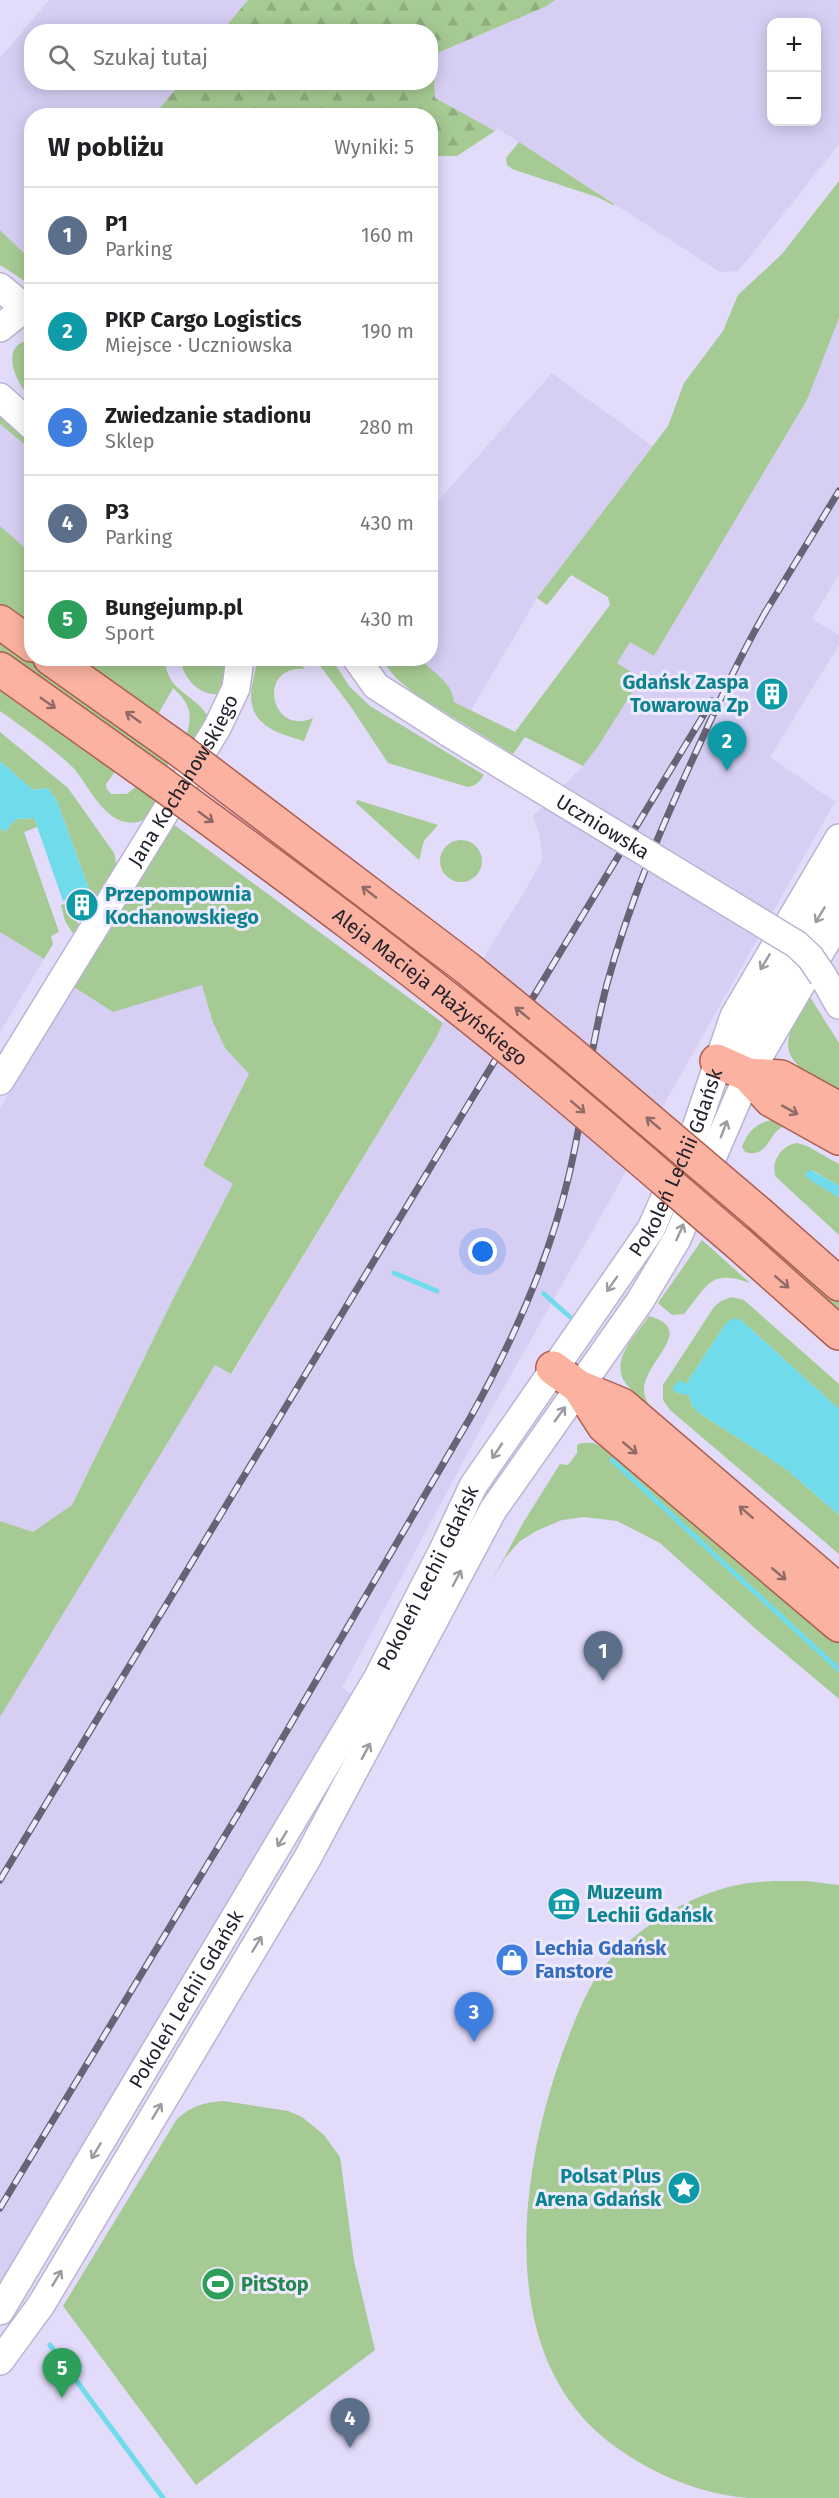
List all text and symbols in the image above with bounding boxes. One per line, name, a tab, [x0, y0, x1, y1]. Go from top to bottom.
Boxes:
map controls	[767, 18, 821, 126]
button: +	[767, 18, 821, 72]
search box	[24, 24, 438, 90]
icon: search	[45, 41, 78, 74]
text: Szukaj tutaj	[93, 44, 208, 71]
button: −	[767, 72, 821, 126]
text: W pobliżu	[48, 132, 164, 163]
text: Wyniki: 5	[334, 135, 414, 159]
text: P1	[105, 210, 128, 237]
text: 1	[63, 223, 72, 247]
text: 160 m	[361, 223, 414, 247]
text: Parking	[105, 237, 172, 261]
text: PKP Cargo Logistics	[105, 306, 302, 333]
text: 2	[62, 319, 73, 343]
text: 190 m	[361, 319, 414, 343]
text: Miejsce · Uczniowska	[105, 333, 293, 357]
text: Zwiedzanie stadionu	[105, 402, 311, 429]
text: 3	[62, 415, 73, 439]
text: 280 m	[359, 415, 414, 439]
text: Sklep	[105, 429, 155, 453]
text: P3	[105, 498, 129, 525]
text: 4	[62, 511, 73, 535]
text: 430 m	[360, 511, 414, 535]
text: Parking	[105, 525, 172, 549]
text: Bungejump.pl	[105, 594, 243, 621]
text: 5	[62, 607, 73, 631]
text: 430 m	[360, 607, 414, 631]
text: Sport	[105, 621, 154, 645]
place label: Gdańsk Zaspa Towarowa Zp	[622, 670, 749, 717]
building icon: Gdańsk Zaspa Towarowa Zp	[754, 676, 790, 712]
street label: Jana Kochanowskiego	[123, 691, 243, 871]
one-way arrow	[39, 697, 55, 709]
one-way arrow	[125, 711, 141, 723]
pin: 2	[708, 722, 746, 771]
street label: Uczniowska	[552, 789, 654, 864]
one-way arrow	[198, 810, 214, 823]
place label: Przepompownia Kochanowskiego	[105, 882, 259, 929]
one-way arrow	[361, 886, 377, 899]
building icon: Przepompownia Kochanowskiego	[64, 887, 100, 923]
street label: Aleja Macieja Płażyńskiego	[328, 903, 533, 1071]
one-way arrow	[814, 906, 826, 923]
one-way arrow	[759, 954, 771, 971]
one-way arrow	[514, 1006, 530, 1019]
street label: Pokoleń Lechii Gdańsk	[624, 1065, 728, 1261]
one-way arrow	[570, 1100, 586, 1113]
one-way arrow	[781, 1105, 798, 1117]
one-way arrow	[646, 1116, 661, 1130]
one-way arrow	[719, 1121, 730, 1139]
one-way arrow	[675, 1224, 686, 1242]
your location	[468, 1237, 497, 1266]
one-way arrow	[606, 1275, 619, 1291]
one-way arrow	[774, 1275, 789, 1289]
one-way arrow	[554, 1406, 567, 1422]
one-way arrow	[622, 1441, 638, 1454]
one-way arrow	[491, 1443, 503, 1459]
street label: Pokoleń Lechii Gdańsk	[372, 1481, 484, 1674]
one-way arrow	[738, 1505, 754, 1518]
one-way arrow	[771, 1567, 787, 1580]
one-way arrow	[451, 1569, 463, 1587]
pin: 1	[584, 1632, 622, 1681]
one-way arrow	[361, 1742, 372, 1760]
one-way arrow	[276, 1830, 288, 1847]
place label: Muzeum Lechii Gdańsk	[587, 1880, 714, 1927]
museum icon: Muzeum Lechii Gdańsk	[546, 1886, 582, 1922]
street label: Pokoleń Lechii Gdańsk	[124, 1905, 249, 2093]
one-way arrow	[251, 1936, 263, 1953]
place label: Lechia Gdańsk Fanstore	[535, 1936, 667, 1983]
shop icon: Lechia Gdańsk Fanstore	[494, 1942, 530, 1978]
pin: 3	[454, 1992, 494, 2042]
one-way arrow	[151, 2103, 163, 2120]
one-way arrow	[90, 2142, 102, 2159]
place label: Polsat Plus Arena Gdańsk	[534, 2164, 662, 2211]
place icon: Polsat Plus Arena Gdańsk	[666, 2170, 702, 2206]
sports icon: PitStop	[200, 2266, 236, 2302]
one-way arrow	[51, 2270, 63, 2287]
place label: PitStop	[241, 2272, 309, 2296]
pin: 5	[42, 2348, 82, 2398]
pin: 4	[330, 2398, 370, 2448]

